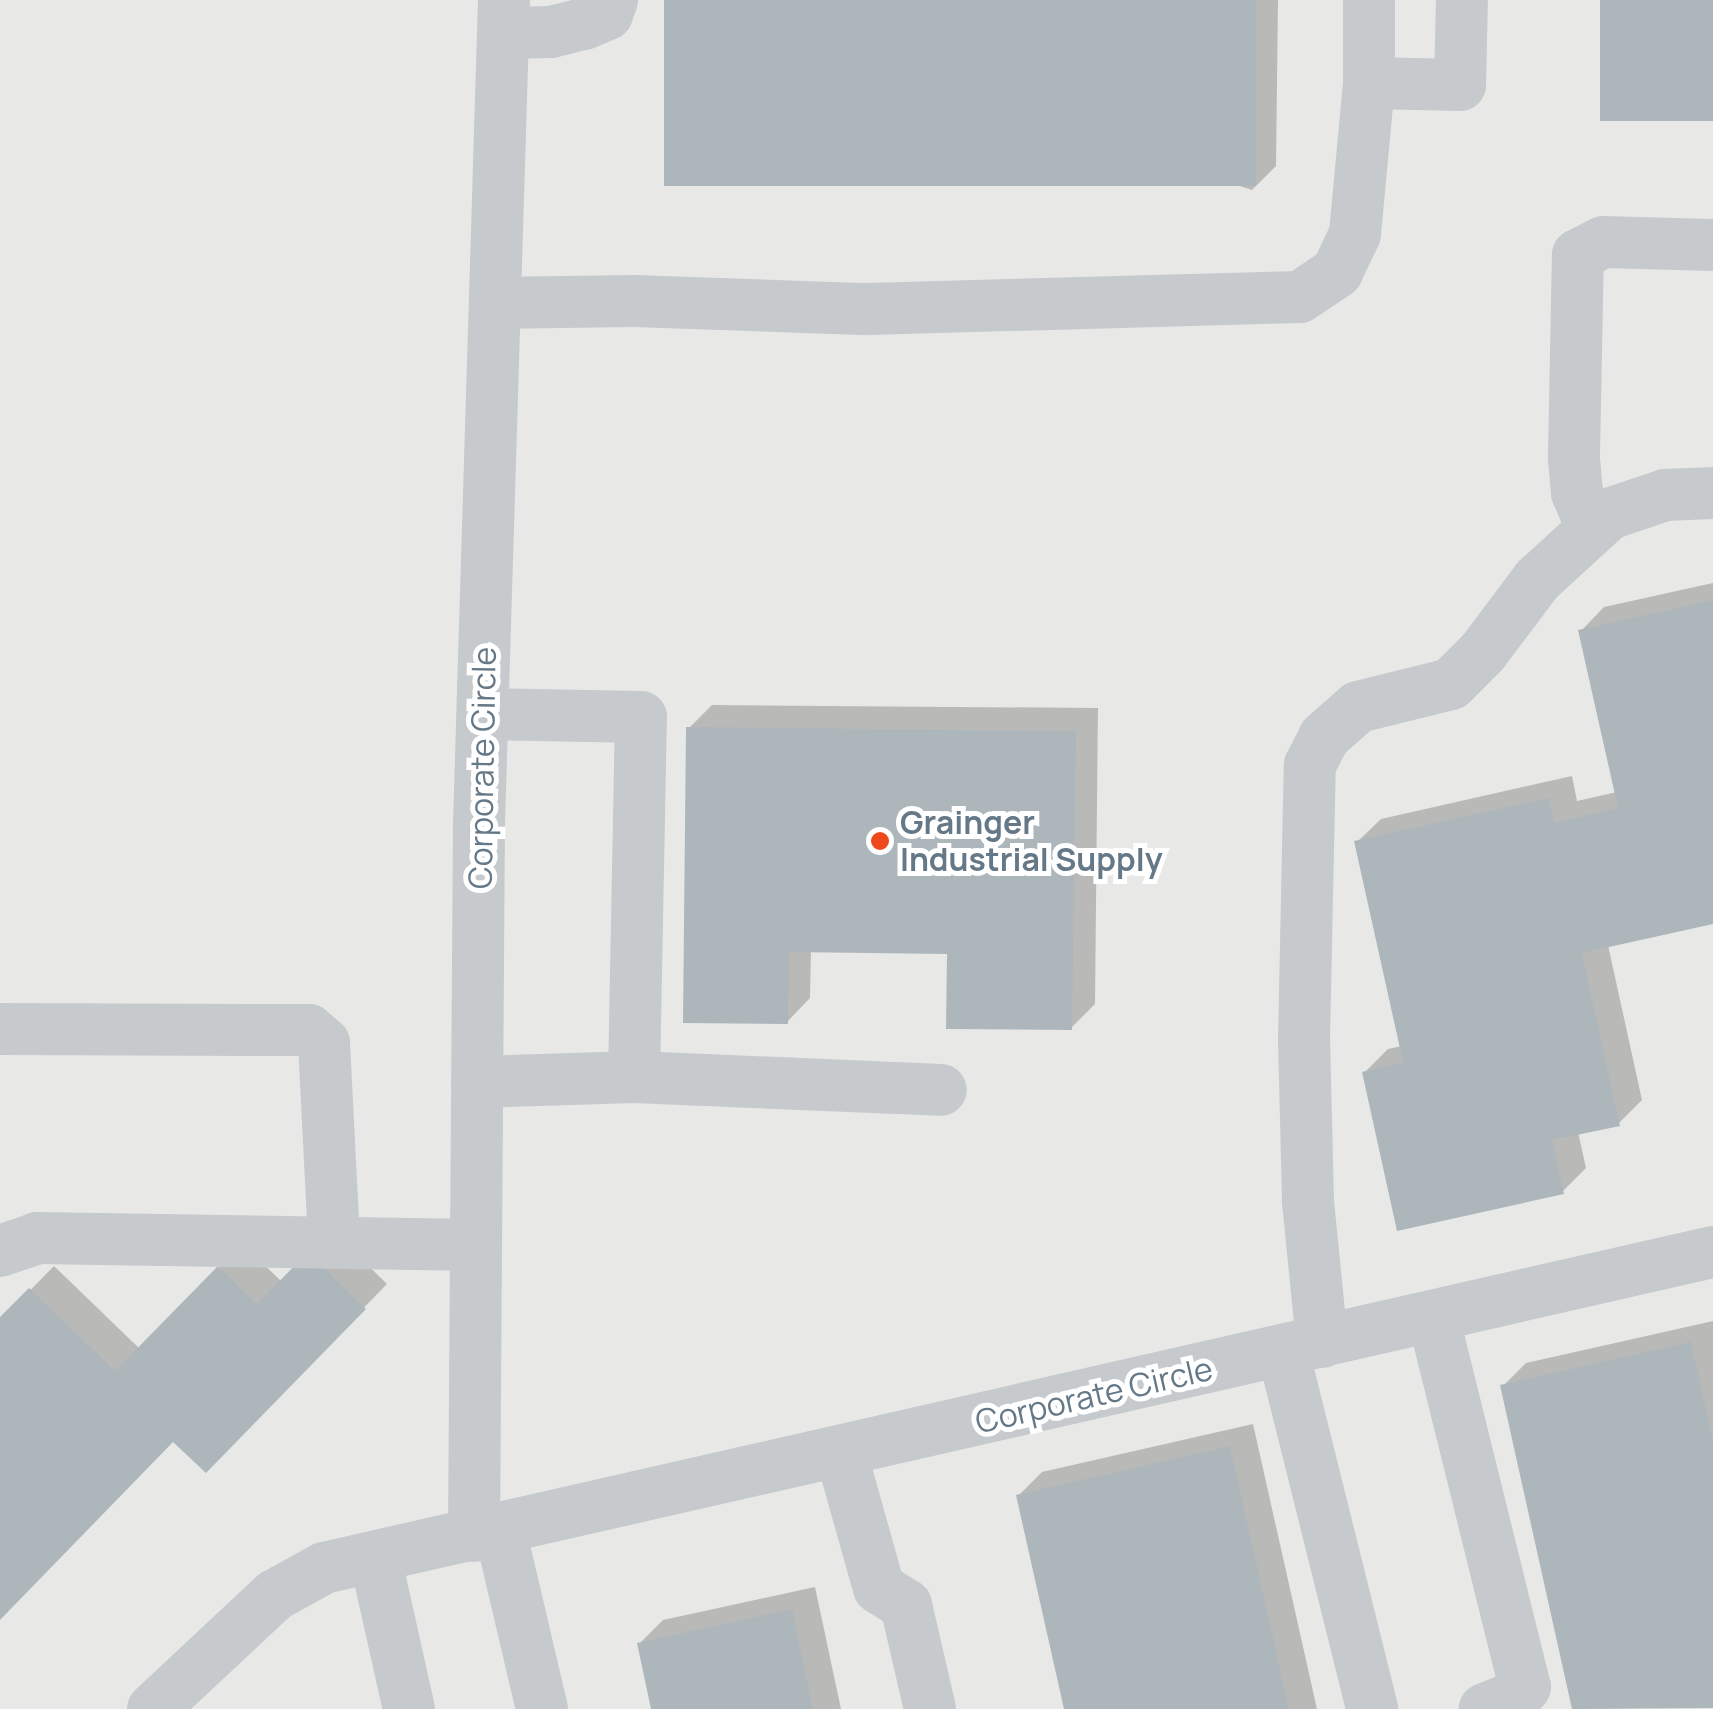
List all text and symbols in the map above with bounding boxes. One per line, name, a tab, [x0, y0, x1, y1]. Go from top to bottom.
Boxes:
street label: Corporate Circle	[461, 647, 503, 889]
place label: Grainger Industrial Supply	[900, 804, 1163, 879]
marker: Grainger Industrial Supply	[869, 830, 891, 852]
street label: Corporate Circle	[972, 1349, 1216, 1441]

